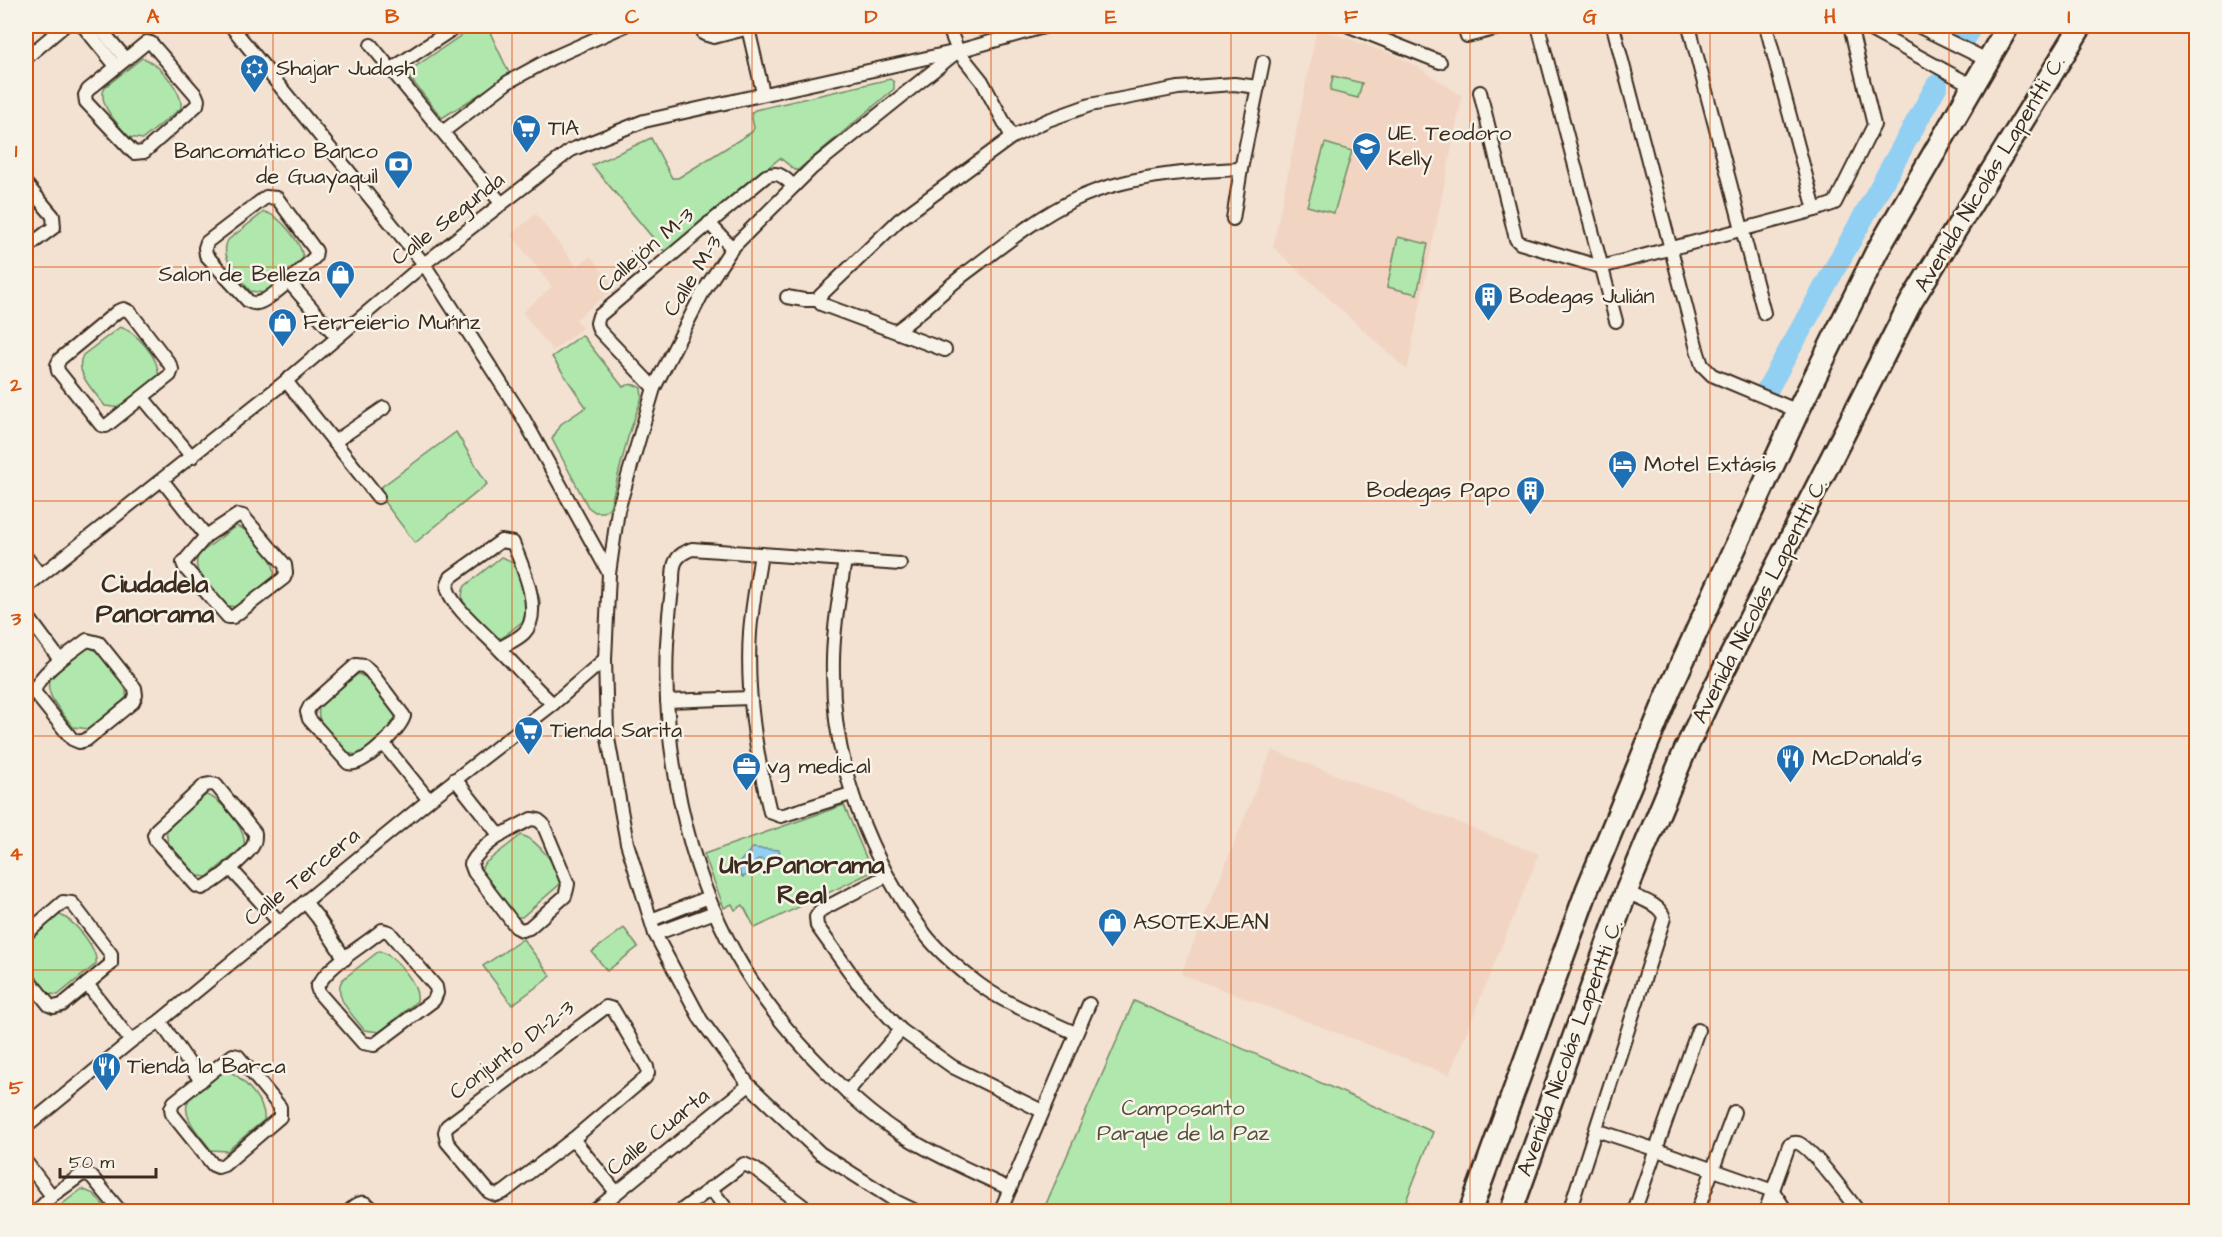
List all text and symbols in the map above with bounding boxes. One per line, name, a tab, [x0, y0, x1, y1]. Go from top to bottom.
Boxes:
text: A	[147, 3, 160, 31]
text: B	[385, 3, 400, 31]
text: C	[625, 3, 640, 31]
text: D	[865, 3, 878, 31]
text: E	[1105, 3, 1117, 31]
text: F	[1344, 3, 1359, 31]
text: G	[1583, 3, 1597, 31]
text: H	[1824, 3, 1836, 31]
text: I	[2067, 3, 2071, 31]
street label: Avenida Nicolás Lapentti C.	[1907, 50, 2073, 298]
synagogue icon: Shajar Judash	[239, 52, 271, 94]
place label: Shajar Judash	[276, 53, 416, 84]
supermarket icon: TIA	[511, 112, 543, 154]
place label: TIA	[548, 113, 579, 144]
place label: UE. Teodoro Kelly	[1388, 118, 1512, 175]
school or university icon: UE. Teodoro Kelly	[1351, 130, 1383, 172]
place label: Bancomático Banco de Guayaquil	[174, 136, 379, 193]
text: 1	[15, 137, 18, 165]
bank icon: Bancomático Banco de Guayaquil	[383, 148, 415, 190]
street label: Calle Segunda	[385, 165, 512, 274]
street label: Callejón M-3	[591, 200, 701, 300]
street label: Calle M-3	[656, 229, 730, 323]
shop icon: Salon de Belleza	[325, 258, 357, 300]
place label: Salon de Belleza	[159, 259, 320, 290]
building icon: Bodegas Julián	[1472, 280, 1504, 322]
place label: Bodegas Julián	[1509, 281, 1654, 313]
shop icon: Ferreierio Muńnz	[266, 306, 298, 348]
place label: Ferreierio Muńnz	[303, 307, 481, 338]
text: 2	[9, 371, 22, 399]
hotel icon: Motel Extásis	[1607, 448, 1639, 490]
place label: Motel Extásis	[1644, 449, 1777, 480]
street label: Avenida Nicolás Lapentti C.	[1685, 473, 1835, 729]
building icon: Bodegas Papo	[1515, 474, 1547, 516]
place label: Bodegas Papo	[1367, 475, 1511, 507]
district label: Ciudadela Panorama	[96, 566, 215, 632]
text: 3	[10, 605, 22, 633]
supermarket icon: Tienda Sarita	[513, 714, 545, 756]
place label: Tienda Sarita	[550, 715, 682, 746]
restaurant icon: McDonald's	[1775, 742, 1807, 784]
place label: McDonald's	[1812, 743, 1922, 774]
office icon: vg medical	[730, 750, 762, 792]
place label: vg medical	[767, 751, 871, 783]
street label: Calle Tercera	[237, 820, 367, 934]
text: 4	[9, 840, 23, 868]
district label: Urb.Panorama Real	[719, 847, 886, 913]
shop icon: ASOTEXJEAN	[1096, 906, 1128, 948]
place label: ASOTEXJEAN	[1133, 907, 1269, 938]
street label: Avenida Nicolás Lapentti C.	[1509, 915, 1631, 1181]
street label: Conjunto D1-2-3	[443, 993, 581, 1107]
restaurant icon: Tienda la Barca	[90, 1050, 122, 1092]
place label: Tienda la Barca	[127, 1051, 286, 1082]
text: 5	[9, 1074, 24, 1102]
street label: Calle Cuarta	[600, 1081, 716, 1183]
park label: Camposanto Parque de la Paz	[1097, 1093, 1269, 1149]
scale bar	[60, 1141, 156, 1179]
text: 50 m	[69, 1150, 114, 1175]

